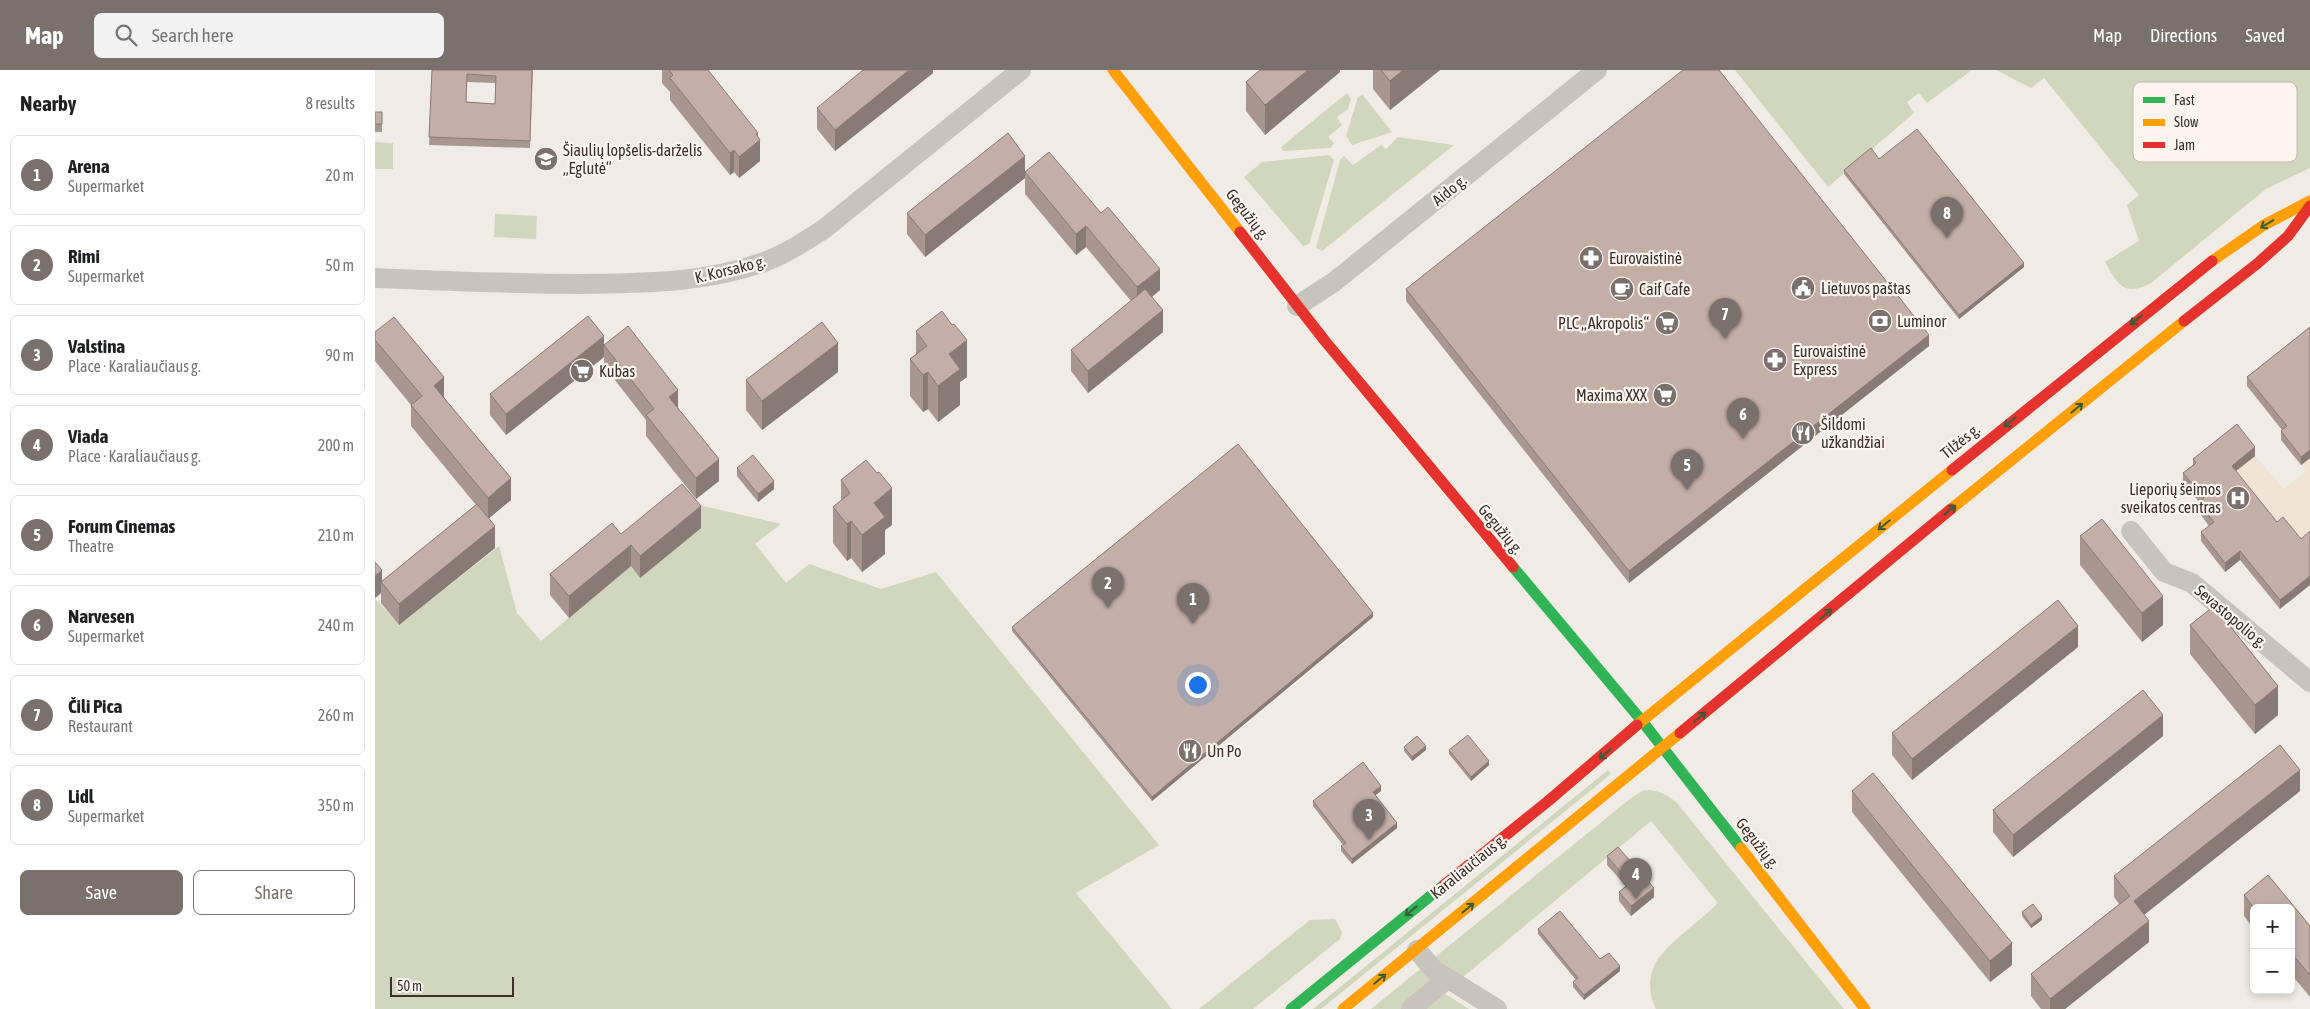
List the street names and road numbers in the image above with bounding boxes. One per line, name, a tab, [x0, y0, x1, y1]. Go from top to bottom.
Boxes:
street label: Aido g.	[1428, 171, 1470, 210]
street label: Gegužių g.	[1222, 185, 1273, 244]
street label: K. Korsako g.	[693, 252, 767, 287]
street label: Tilžės g.	[1937, 420, 1984, 463]
street label: Gegužių g.	[1474, 500, 1527, 558]
street label: Sevastopolio g.	[2191, 581, 2271, 652]
street label: Gegužių g.	[1732, 814, 1783, 873]
street label: Karaliaučiaus g.	[1426, 830, 1510, 903]

